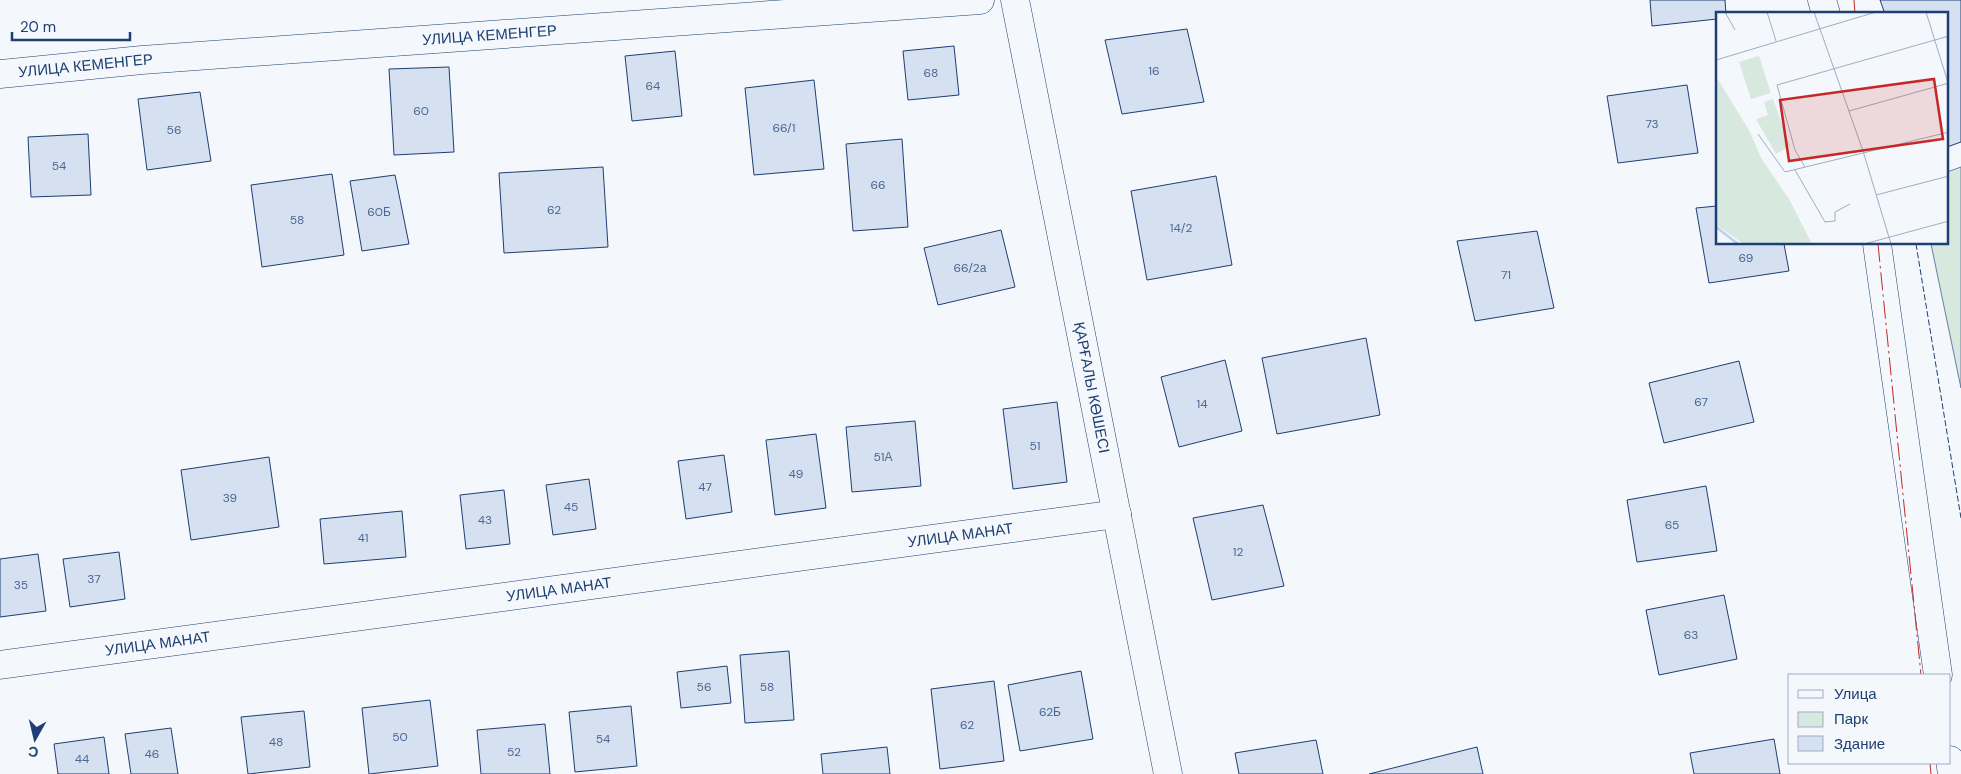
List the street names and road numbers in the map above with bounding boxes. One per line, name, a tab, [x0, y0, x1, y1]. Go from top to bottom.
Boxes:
street label: УЛИЦА КЕМЕНГЕР	[421, 20, 557, 50]
street label: УЛИЦА КЕМЕНГЕР	[17, 49, 154, 82]
street label: ҚАРҒАЛЫ КӨШЕСІ	[1069, 320, 1114, 455]
street label: УЛИЦА МАНАТ	[906, 518, 1014, 552]
street label: УЛИЦА МАНАТ	[505, 572, 613, 606]
street label: УЛИЦА МАНАТ	[104, 627, 212, 661]

